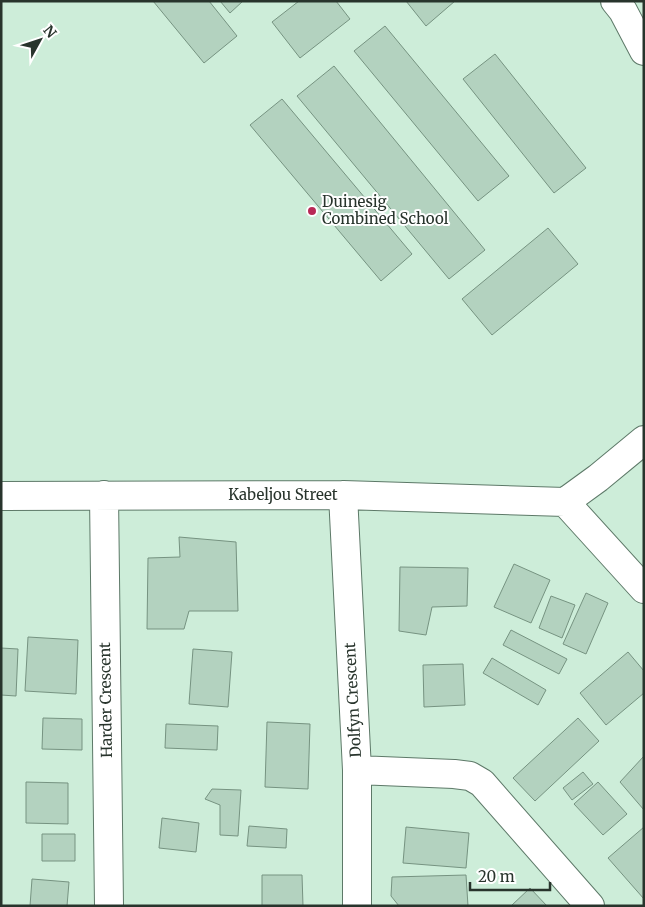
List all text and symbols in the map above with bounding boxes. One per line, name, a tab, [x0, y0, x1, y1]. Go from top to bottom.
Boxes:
north arrow	[15, 15, 65, 65]
text: N	[40, 22, 60, 42]
place label: Duinesig Combined School	[322, 192, 449, 228]
marker: Duinesig Combined School	[306, 205, 318, 217]
street label: Kabeljou Street	[228, 485, 338, 504]
street label: Harder Crescent	[95, 642, 116, 758]
street label: Dolfyn Crescent	[340, 642, 365, 758]
scale bar	[470, 860, 550, 892]
text: 20 m	[478, 867, 515, 886]

